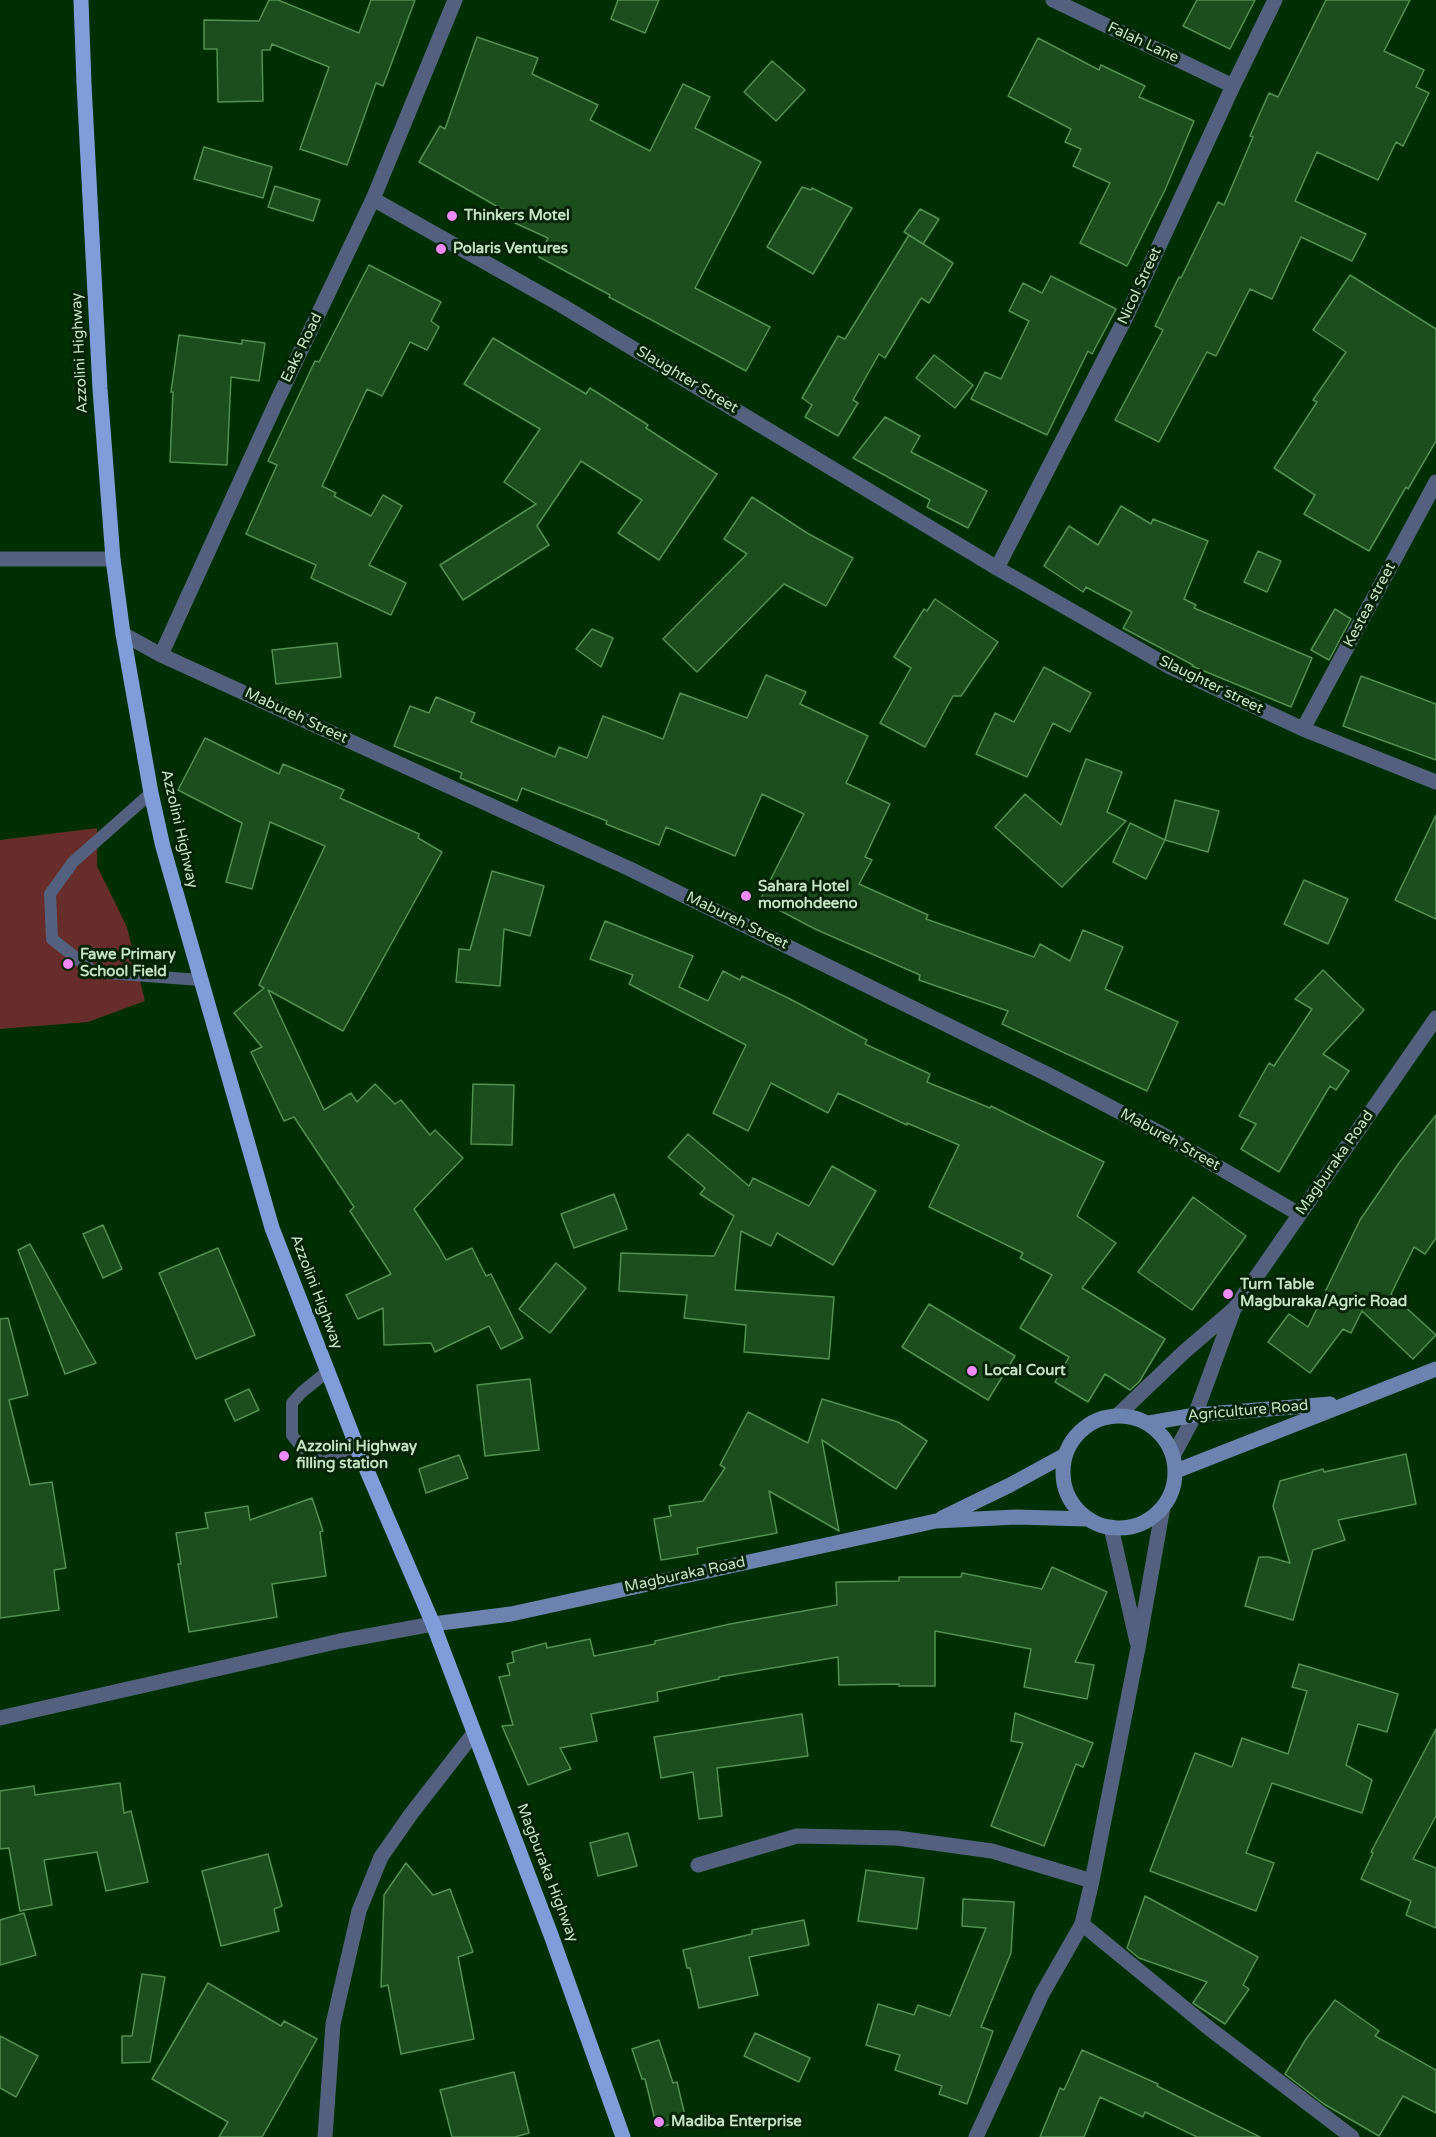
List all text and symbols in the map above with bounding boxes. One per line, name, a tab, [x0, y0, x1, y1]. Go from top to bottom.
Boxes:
street label: Falah Lane	[1105, 19, 1181, 67]
place label: Thinkers Motel	[464, 207, 570, 225]
marker: Thinkers Motel	[445, 209, 459, 223]
place label: Polaris Ventures	[453, 240, 568, 258]
marker: Polaris Ventures	[434, 242, 448, 256]
street label: Nicol Street	[1114, 244, 1166, 328]
street label: Azzolini Highway	[68, 292, 92, 414]
street label: Eaks Road	[278, 310, 326, 386]
street label: Slaughter Street	[633, 343, 741, 417]
street label: Kestea street	[1340, 560, 1400, 650]
street label: Slaughter street	[1156, 652, 1266, 718]
street label: Mabureh Street	[242, 684, 350, 748]
street label: Azzolini Highway	[157, 768, 201, 890]
place label: Sahara Hotel momohdeeno	[758, 878, 858, 913]
street label: Mabureh Street	[683, 888, 791, 954]
marker: Sahara Hotel momohdeeno	[739, 889, 753, 903]
place label: Fawe Primary School Field	[80, 946, 176, 981]
marker: Fawe Primary School Field	[61, 957, 75, 971]
street label: Mabureh Street	[1117, 1105, 1223, 1175]
street label: Magburaka Road	[1292, 1107, 1378, 1219]
street label: Azzolini Highway	[286, 1232, 346, 1352]
place label: Turn Table Magburaka/Agric Road	[1240, 1276, 1407, 1311]
marker: Turn Table Magburaka/Agric Road	[1221, 1287, 1235, 1301]
place label: Local Court	[984, 1362, 1066, 1380]
marker: Local Court	[965, 1364, 979, 1378]
street label: Agriculture Road	[1187, 1397, 1309, 1425]
place label: Azzolini Highway filling station	[296, 1438, 417, 1473]
marker: Azzolini Highway filling station	[277, 1449, 291, 1463]
street label: Magburaka Road	[623, 1553, 747, 1597]
street label: Magburaka Highway	[512, 1801, 582, 1945]
place label: Madiba Enterprise	[671, 2113, 802, 2131]
marker: Madiba Enterprise	[652, 2115, 666, 2129]

